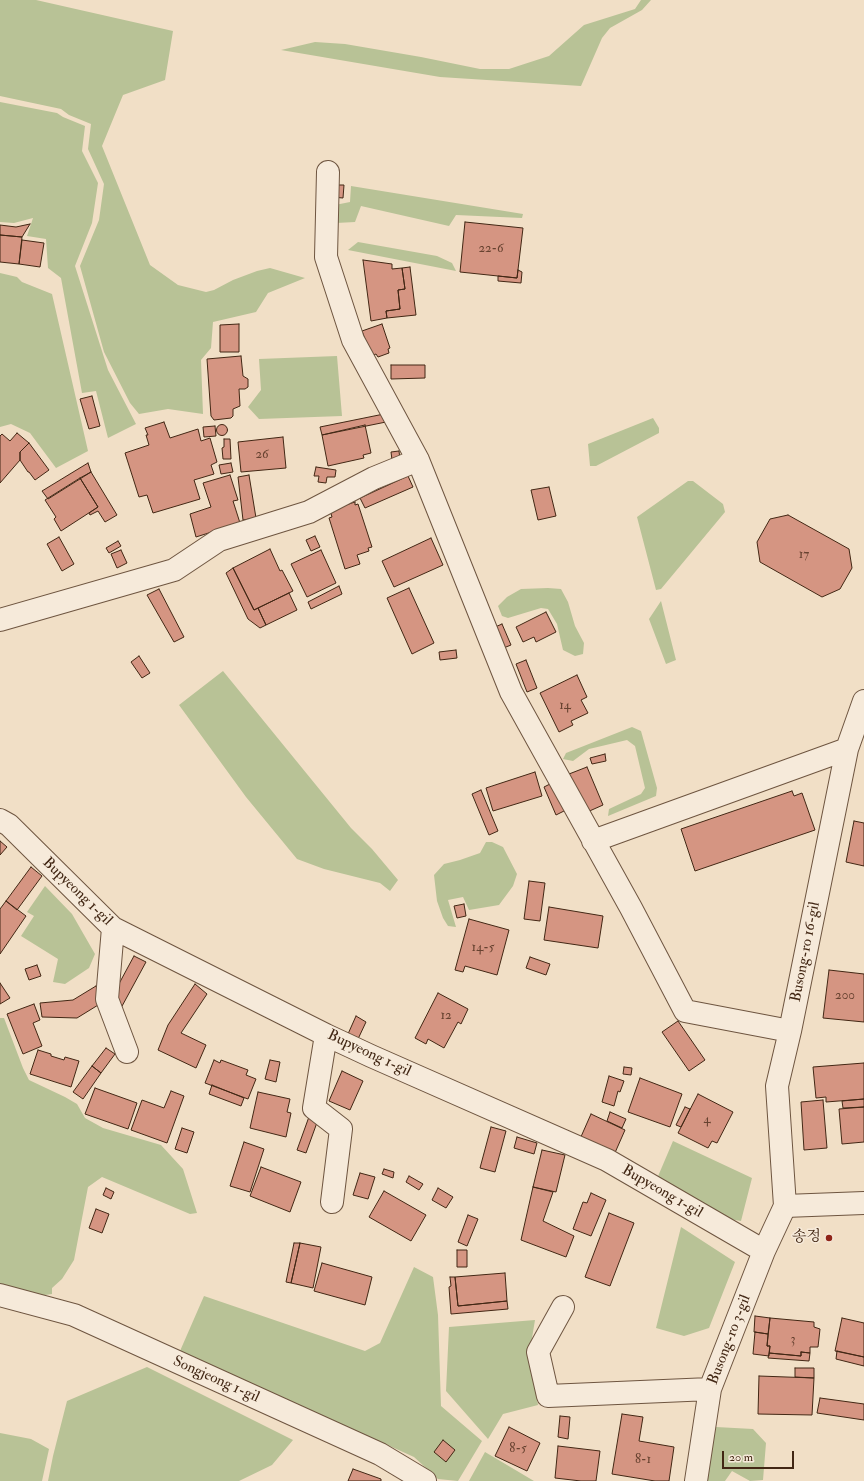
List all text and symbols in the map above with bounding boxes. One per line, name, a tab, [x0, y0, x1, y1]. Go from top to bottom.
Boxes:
house number: 22-6	[478, 241, 504, 257]
house number: 26	[255, 447, 269, 463]
house number: 17	[799, 547, 809, 563]
house number: 14	[559, 698, 571, 714]
street label: Bupyeong 1-gil	[38, 854, 116, 930]
street label: Busong-ro 16-gil	[787, 900, 825, 1004]
house number: 14-5	[472, 940, 494, 956]
house number: 200	[835, 988, 855, 1004]
house number: 12	[440, 1008, 452, 1024]
street label: Bupyeong 1-gil	[324, 1027, 414, 1081]
house number: 4	[703, 1112, 711, 1128]
street label: Bupyeong 1-gil	[618, 1162, 706, 1222]
place label: 송정	[792, 1229, 821, 1247]
marker: 송정	[824, 1233, 834, 1243]
street label: Busong-ro 3-gil	[705, 1293, 755, 1387]
house number: 3	[791, 1332, 795, 1348]
street label: Songjeong 1-gil	[170, 1353, 262, 1407]
house number: 8-5	[509, 1441, 527, 1457]
scale bar	[724, 1443, 796, 1469]
text: 20 m	[729, 1450, 753, 1465]
house number: 8-1	[635, 1452, 651, 1468]

